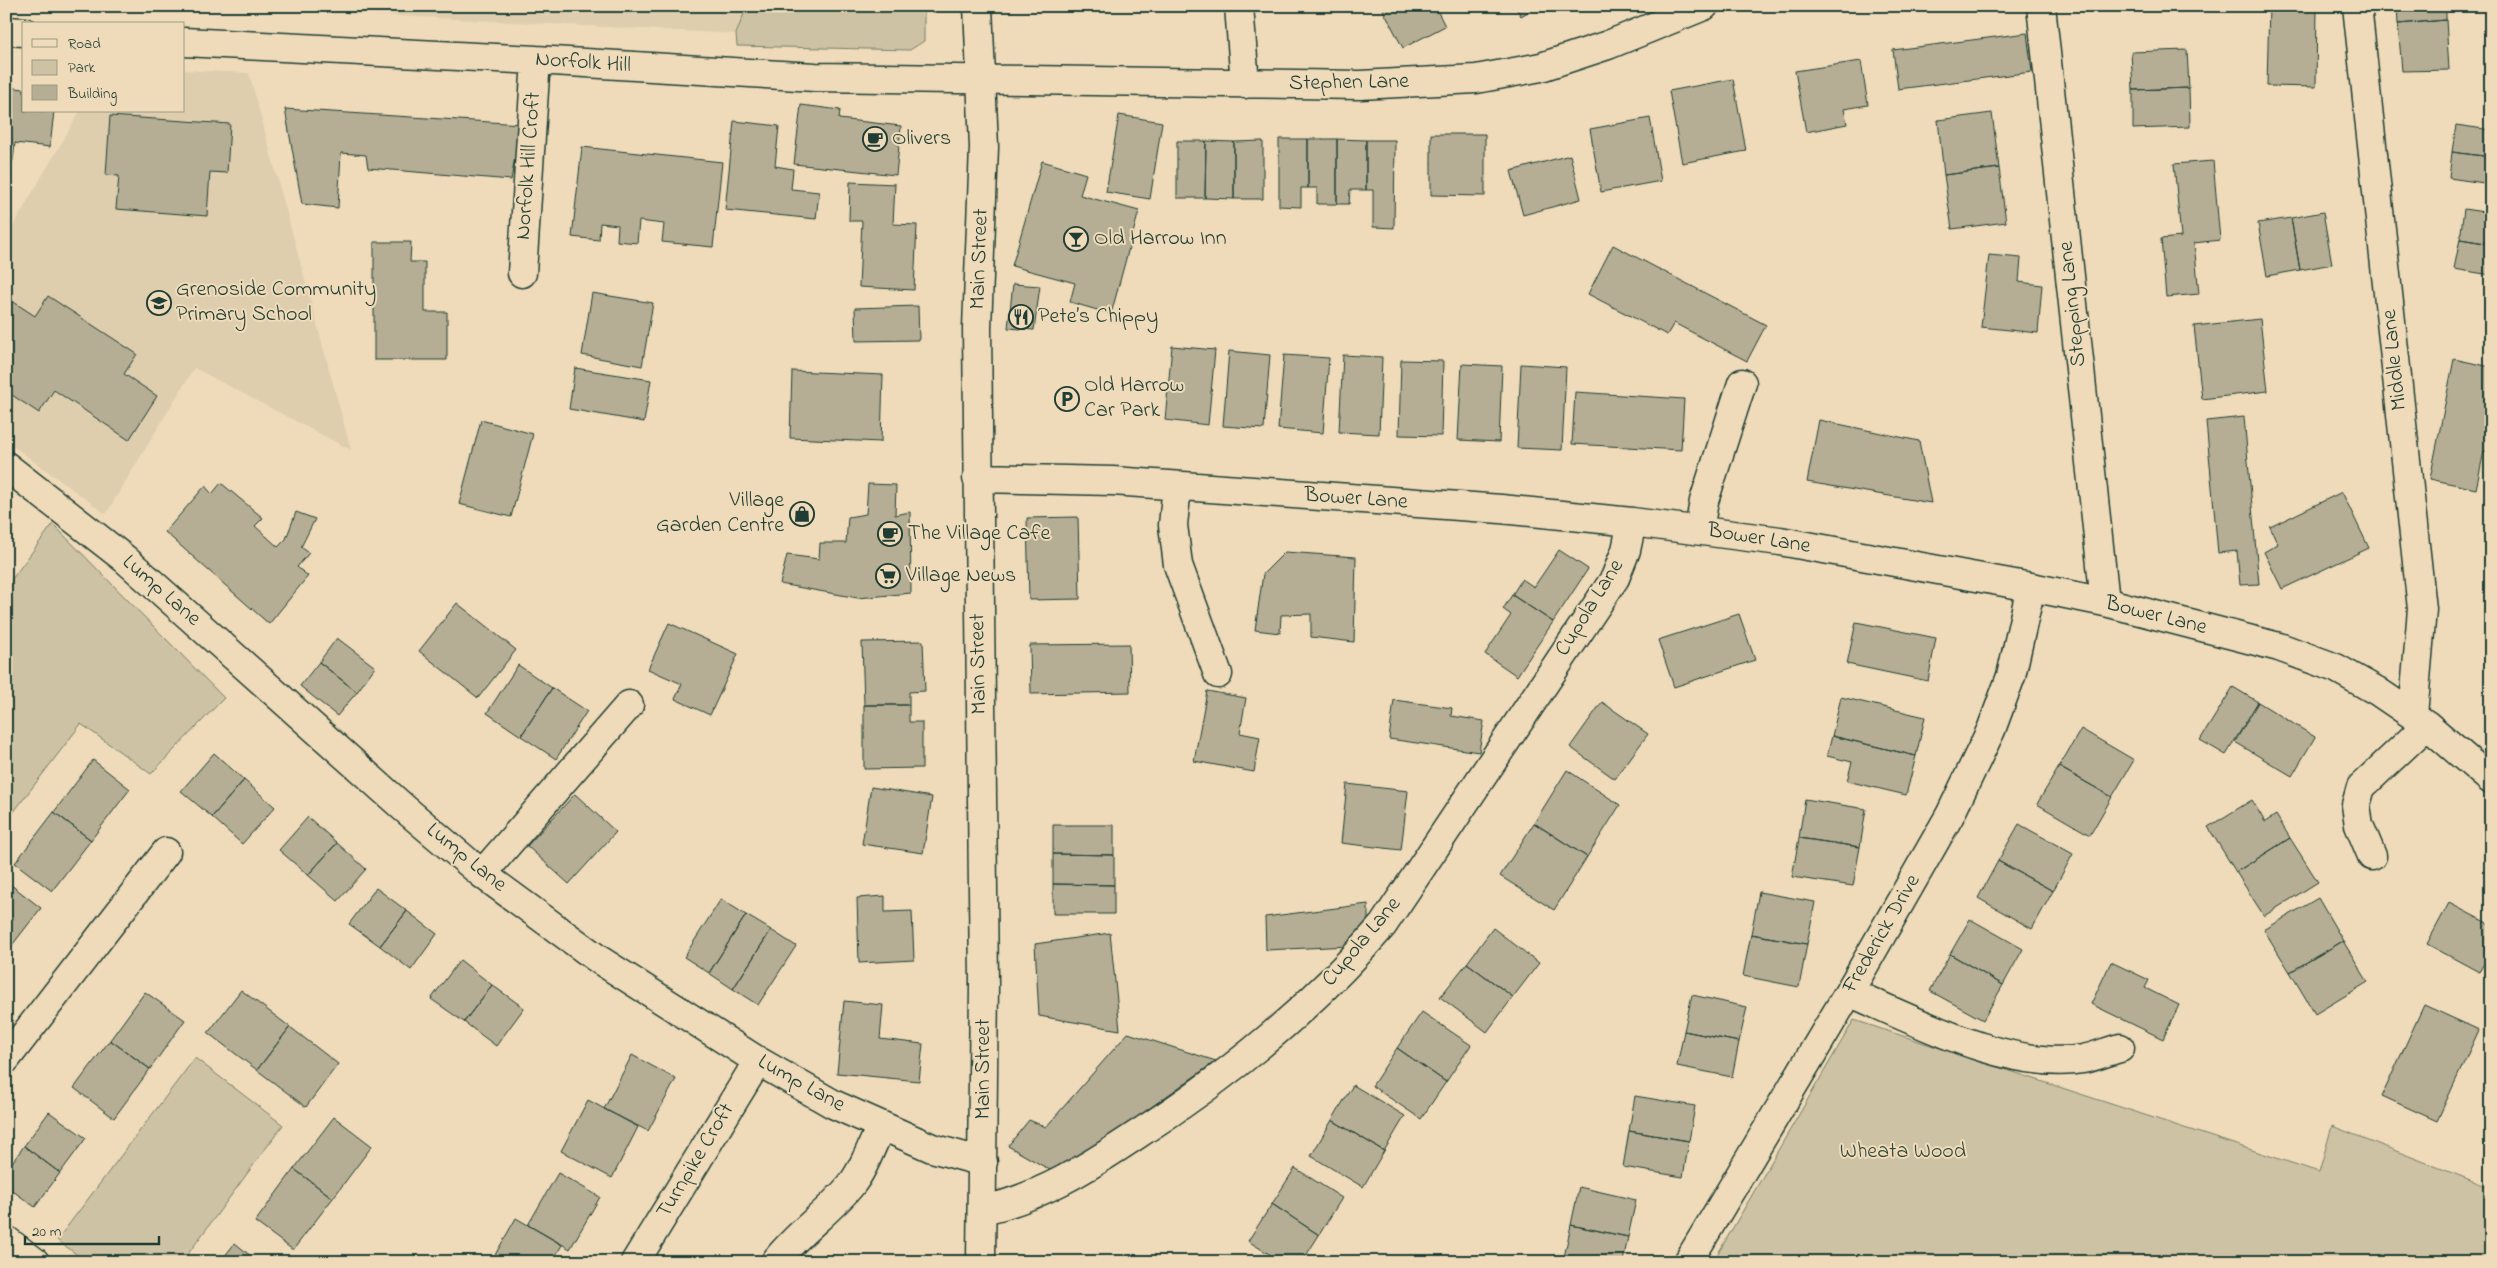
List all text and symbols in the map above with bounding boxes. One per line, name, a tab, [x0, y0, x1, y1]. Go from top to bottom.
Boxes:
legend	[22, 22, 185, 112]
text: Road	[68, 33, 101, 55]
street label: Norfolk Hill	[534, 44, 632, 82]
text: Park	[68, 57, 96, 79]
street label: Stephen Lane	[1289, 66, 1409, 100]
text: Building	[67, 83, 117, 106]
street label: Norfolk Hill Croft	[508, 90, 550, 241]
place label: Olivers	[892, 123, 951, 155]
cafe icon: Olivers	[862, 126, 888, 152]
street label: Main Street	[962, 207, 998, 310]
place label: Old Harrow Inn	[1094, 223, 1227, 255]
bar icon: Old Harrow Inn	[1063, 226, 1089, 252]
street label: Stepping Lane	[2050, 239, 2097, 368]
place label: Grenoside Community Primary School	[176, 274, 376, 332]
school or university icon: Grenoside Community Primary School	[146, 290, 172, 316]
place label: Pete’s Chippy	[1038, 301, 1158, 334]
restaurant icon: Pete’s Chippy	[1008, 304, 1034, 330]
street label: Middle Lane	[2374, 308, 2416, 412]
place label: Old Harrow Car Park	[1084, 370, 1184, 427]
parking icon: Old Harrow Car Park	[1054, 386, 1080, 412]
street label: Bower Lane	[1302, 479, 1409, 519]
place label: Village Garden Centre	[656, 485, 784, 542]
shop icon: Village Garden Centre	[789, 501, 815, 527]
street label: Bower Lane	[1704, 515, 1813, 563]
place label: The Village Cafe	[908, 518, 1051, 551]
cafe icon: The Village Cafe	[877, 521, 903, 547]
street label: Lump Lane	[114, 547, 208, 635]
street label: Cupola Lane	[1548, 553, 1633, 663]
place label: Village News	[905, 560, 1016, 593]
supermarket icon: Village News	[875, 563, 901, 589]
street label: Bower Lane	[2101, 588, 2210, 644]
street label: Main Street	[962, 613, 996, 715]
street label: Lump Lane	[419, 815, 513, 901]
street label: Frederick Drive	[1834, 868, 1929, 1000]
street label: Cupola Lane	[1315, 890, 1409, 994]
street label: Main Street	[968, 1018, 1000, 1119]
street label: Lump Lane	[751, 1047, 851, 1121]
street label: Turnpike Croft	[649, 1097, 743, 1225]
park label: Wheata Wood	[1840, 1136, 1966, 1168]
scale bar	[25, 1213, 159, 1245]
text: 20 m	[32, 1221, 62, 1243]

